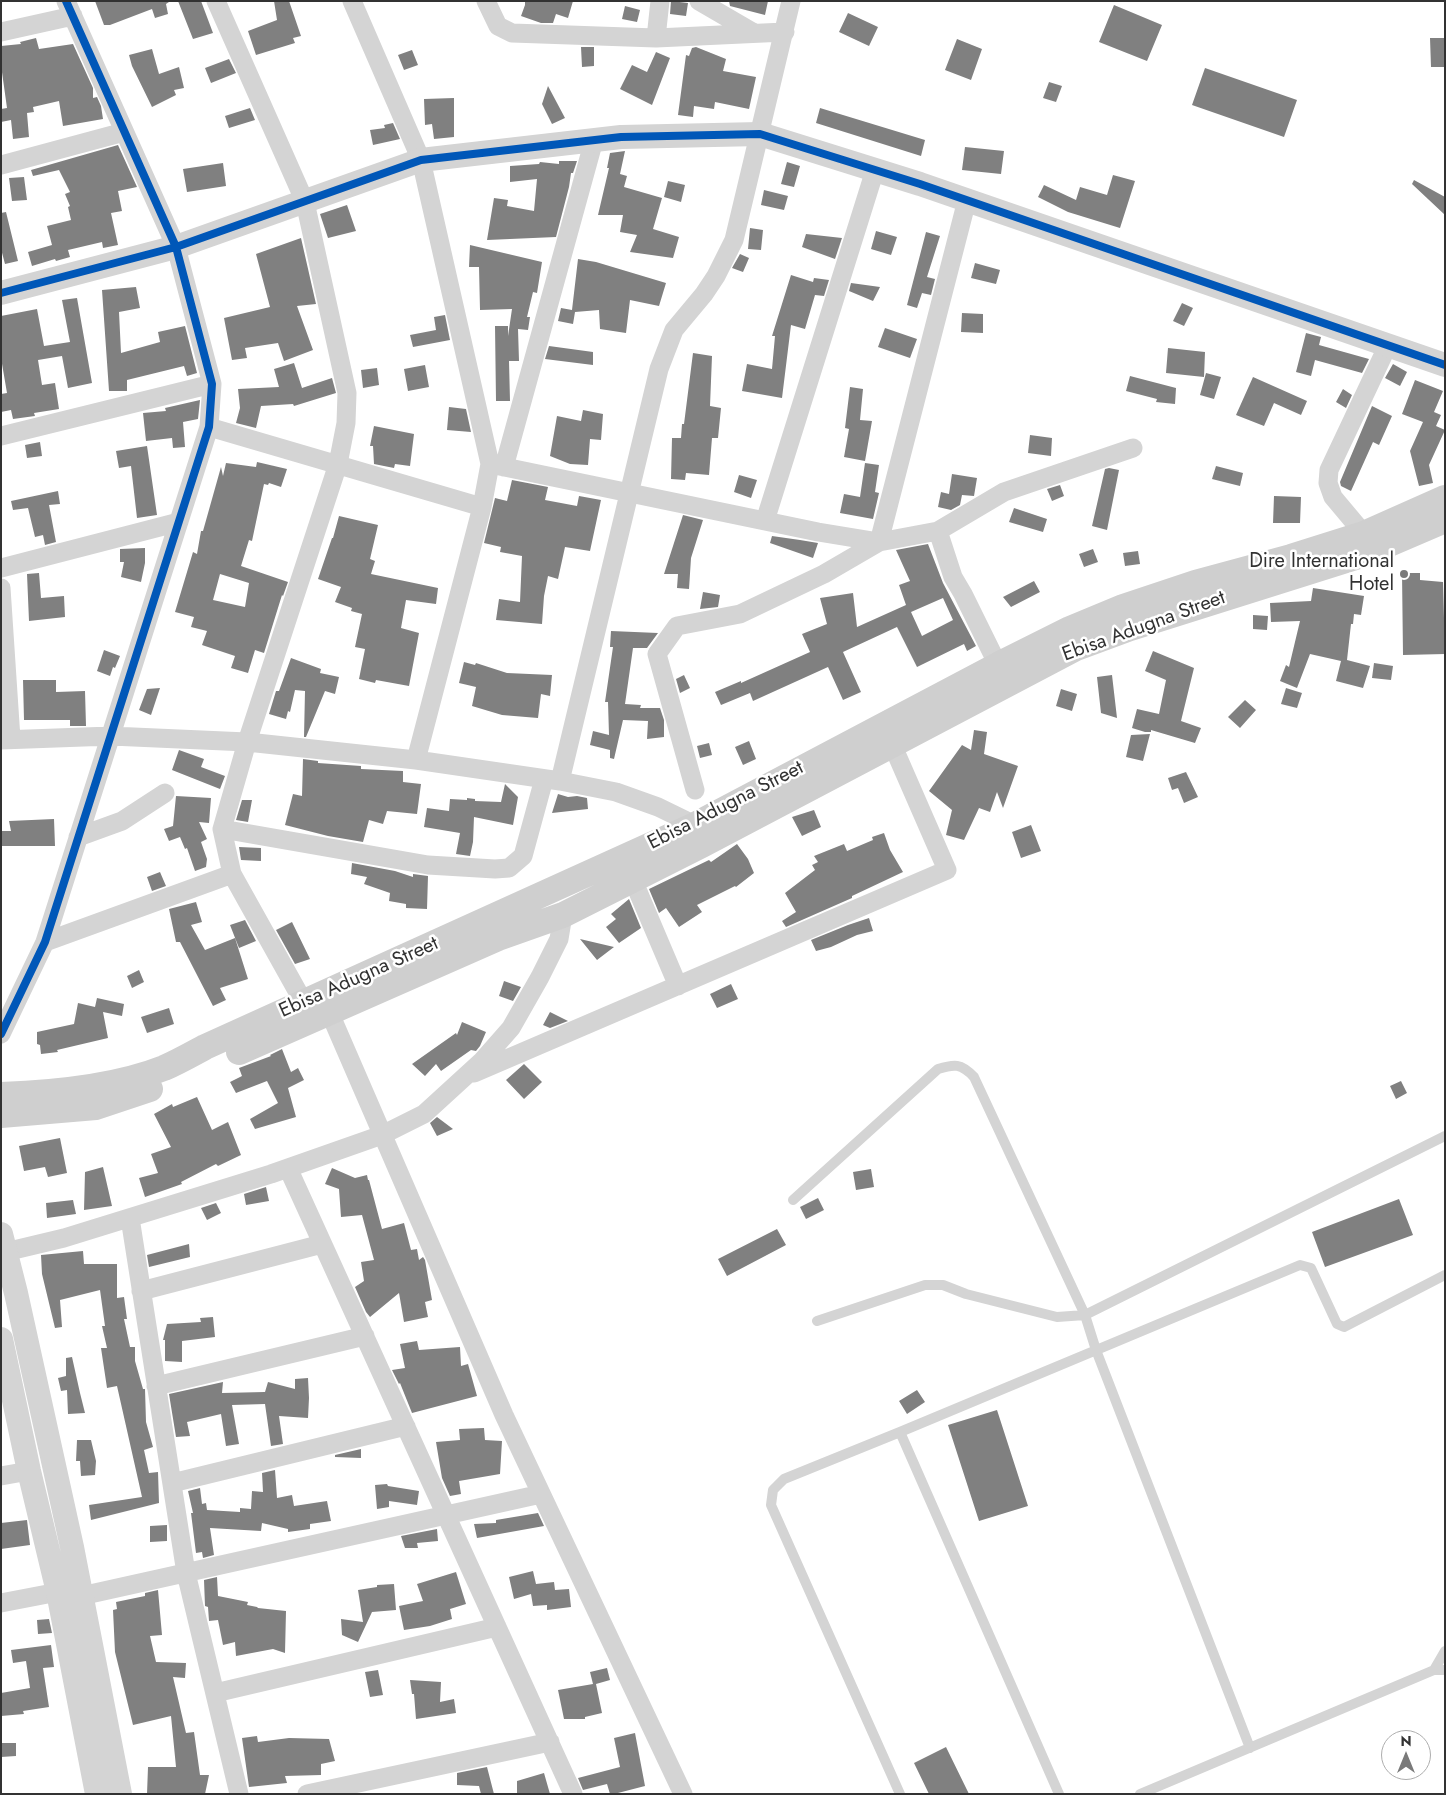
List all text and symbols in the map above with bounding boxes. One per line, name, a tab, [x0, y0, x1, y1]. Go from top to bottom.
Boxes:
place label: Dire International Hotel	[1249, 550, 1394, 597]
marker: Dire International Hotel	[1398, 568, 1410, 580]
street label: Ebisa Adugna Street	[1059, 586, 1229, 668]
street label: Ebisa Adugna Street	[644, 756, 808, 856]
street label: Ebisa Adugna Street	[276, 932, 442, 1024]
north arrow	[1381, 1730, 1431, 1780]
text: N	[1400, 1731, 1412, 1751]

